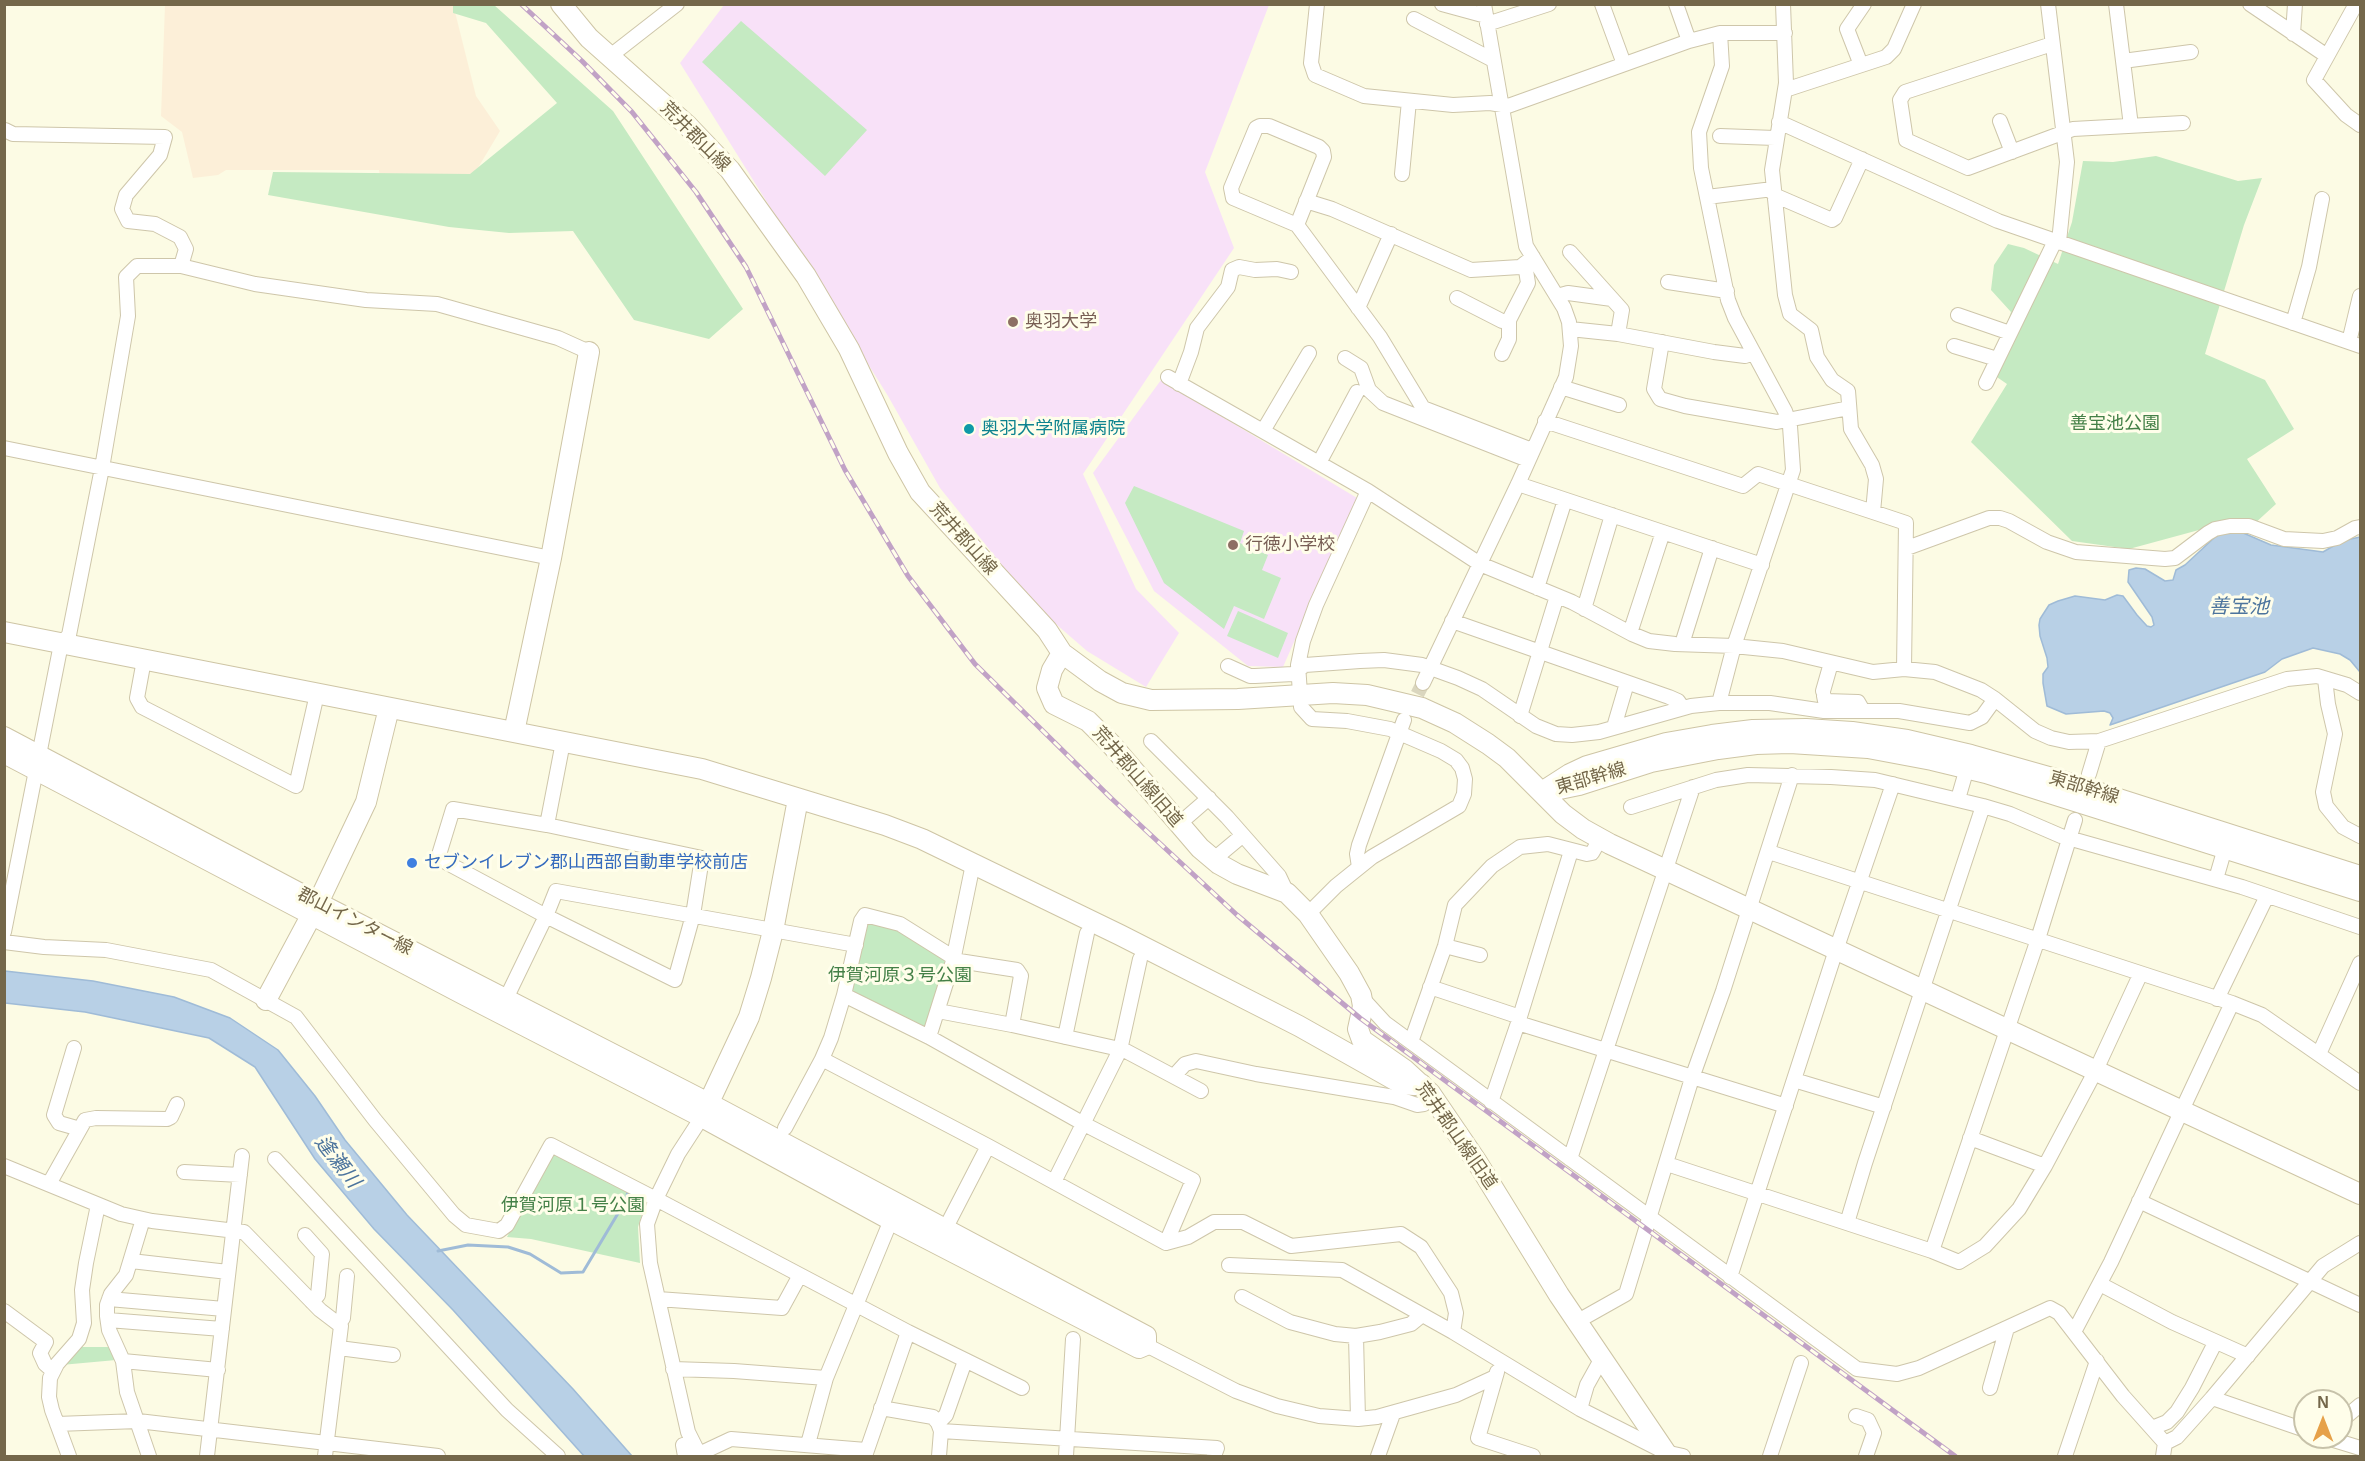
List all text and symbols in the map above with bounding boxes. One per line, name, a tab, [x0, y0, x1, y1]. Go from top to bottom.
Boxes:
street label: 荒井郡山線	[656, 98, 734, 176]
place label: 奥羽大学	[1025, 311, 1097, 333]
marker: 奥羽大学	[1006, 315, 1020, 329]
park label: 善宝池公園	[2070, 413, 2160, 435]
place label: 奥羽大学附属病院	[981, 418, 1125, 440]
marker: 奥羽大学附属病院	[962, 422, 976, 436]
street label: 荒井郡山線	[925, 498, 1001, 580]
place label: 行徳小学校	[1245, 534, 1335, 556]
marker: 行徳小学校	[1226, 538, 1240, 552]
water label: 善宝池	[2209, 595, 2269, 619]
street label: 荒井郡山線旧道	[1088, 722, 1186, 832]
street label: 東部幹線	[1553, 759, 1629, 799]
street label: 東部幹線	[2046, 767, 2122, 809]
place label: セブンイレブン郡山西部自動車学校前店	[424, 852, 748, 874]
marker: セブンイレブン郡山西部自動車学校前店	[405, 856, 419, 870]
street label: 郡山インター線	[294, 884, 416, 960]
park label: 伊賀河原３号公園	[828, 965, 972, 987]
street label: 荒井郡山線旧道	[1411, 1078, 1501, 1194]
water label: 逢瀬川	[309, 1131, 365, 1193]
park label: 伊賀河原１号公園	[501, 1195, 645, 1217]
north arrow	[2293, 1389, 2353, 1449]
text: N	[2317, 1394, 2329, 1411]

